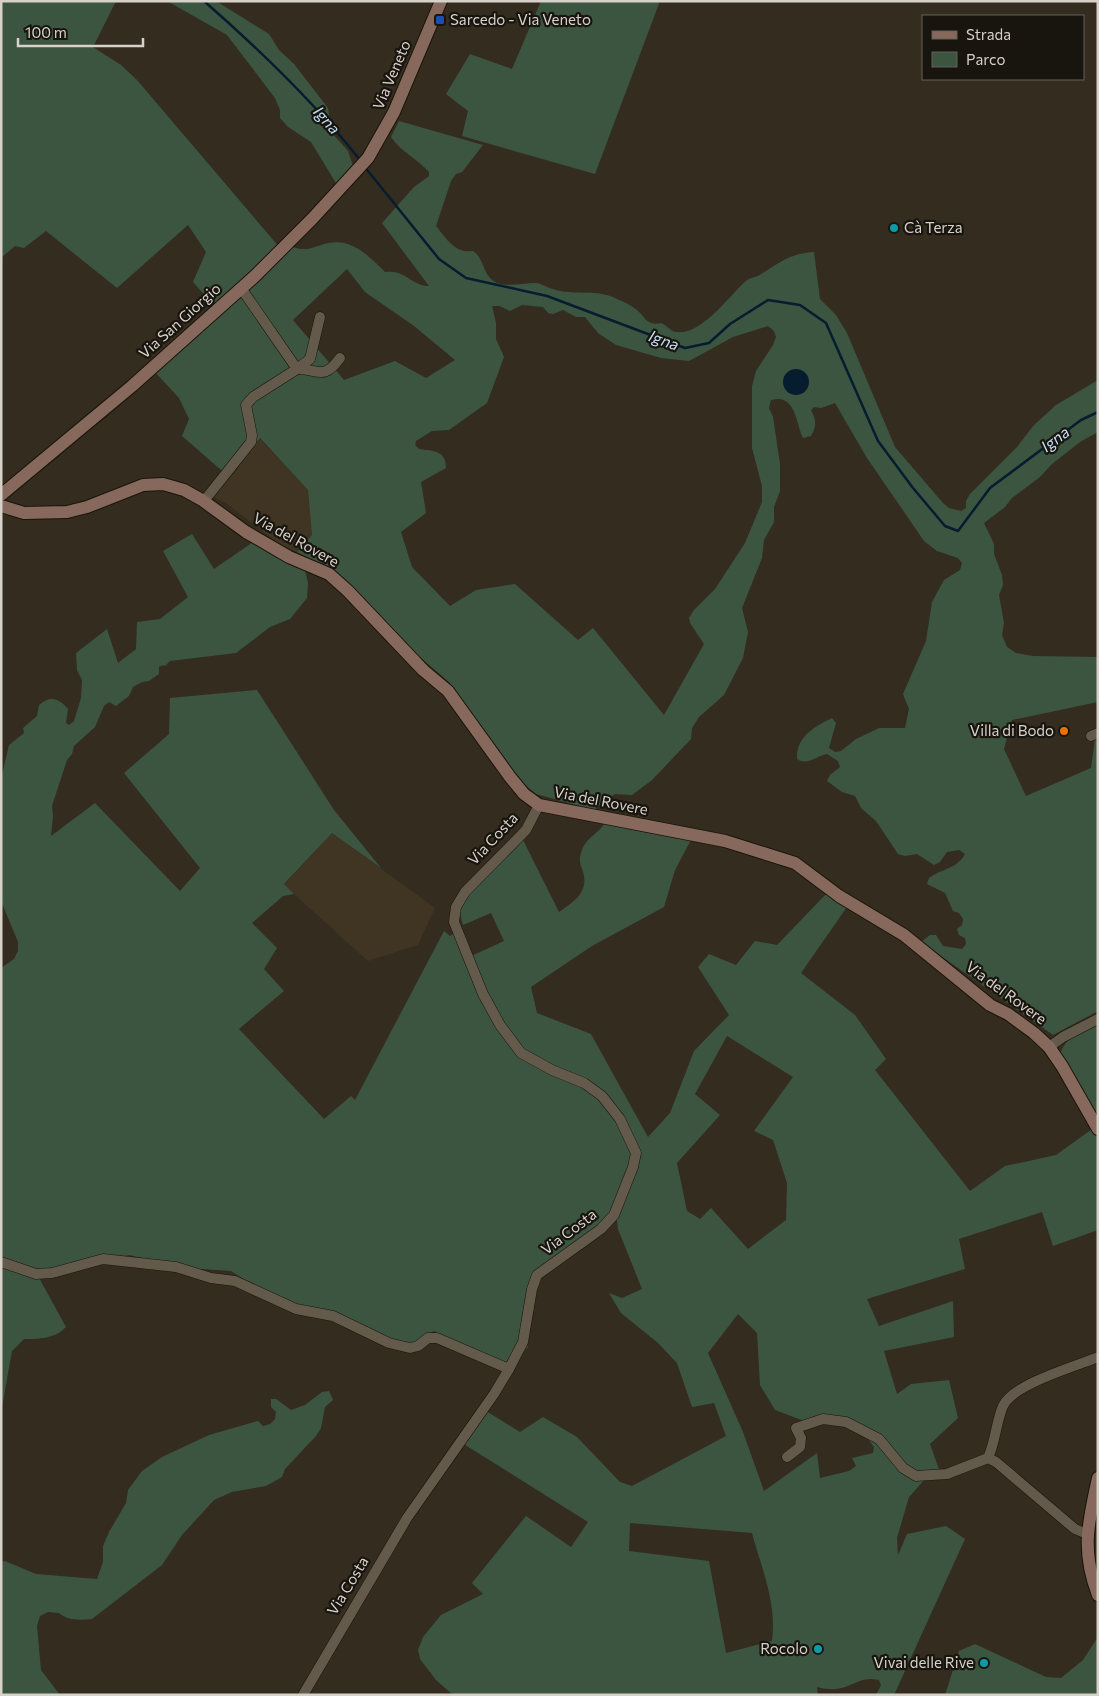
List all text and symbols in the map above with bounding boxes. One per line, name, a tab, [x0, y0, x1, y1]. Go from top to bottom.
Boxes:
place label: Sarcedo - Via Veneto	[450, 10, 591, 28]
marker: Sarcedo - Via Veneto	[434, 14, 446, 26]
scale bar	[18, 15, 142, 47]
legend	[922, 15, 1084, 80]
text: 100 m	[25, 23, 67, 41]
text: Strada	[966, 25, 1011, 43]
street label: Via Veneto	[368, 37, 414, 112]
text: Parco	[966, 50, 1005, 68]
water label: Igna	[310, 102, 345, 137]
place label: Cà Terza	[904, 218, 963, 236]
marker: Cà Terza	[888, 222, 900, 234]
street label: Via San Giorgio	[135, 279, 224, 362]
water label: Igna	[647, 325, 682, 354]
water label: Igna	[1037, 422, 1073, 455]
street label: Via del Rovere	[250, 508, 343, 570]
place label: Villa di Bodo	[970, 721, 1054, 739]
marker: Villa di Bodo	[1058, 725, 1070, 737]
street label: Via del Rovere	[553, 782, 650, 818]
street label: Via Costa	[464, 809, 521, 868]
street label: Via del Rovere	[963, 957, 1051, 1028]
street label: Via Costa	[537, 1205, 600, 1258]
street label: Via Costa	[323, 1553, 372, 1618]
place label: Rocolo	[760, 1639, 808, 1657]
marker: Rocolo	[812, 1643, 824, 1655]
place label: Vivai delle Rive	[874, 1653, 974, 1671]
marker: Vivai delle Rive	[978, 1657, 990, 1669]

